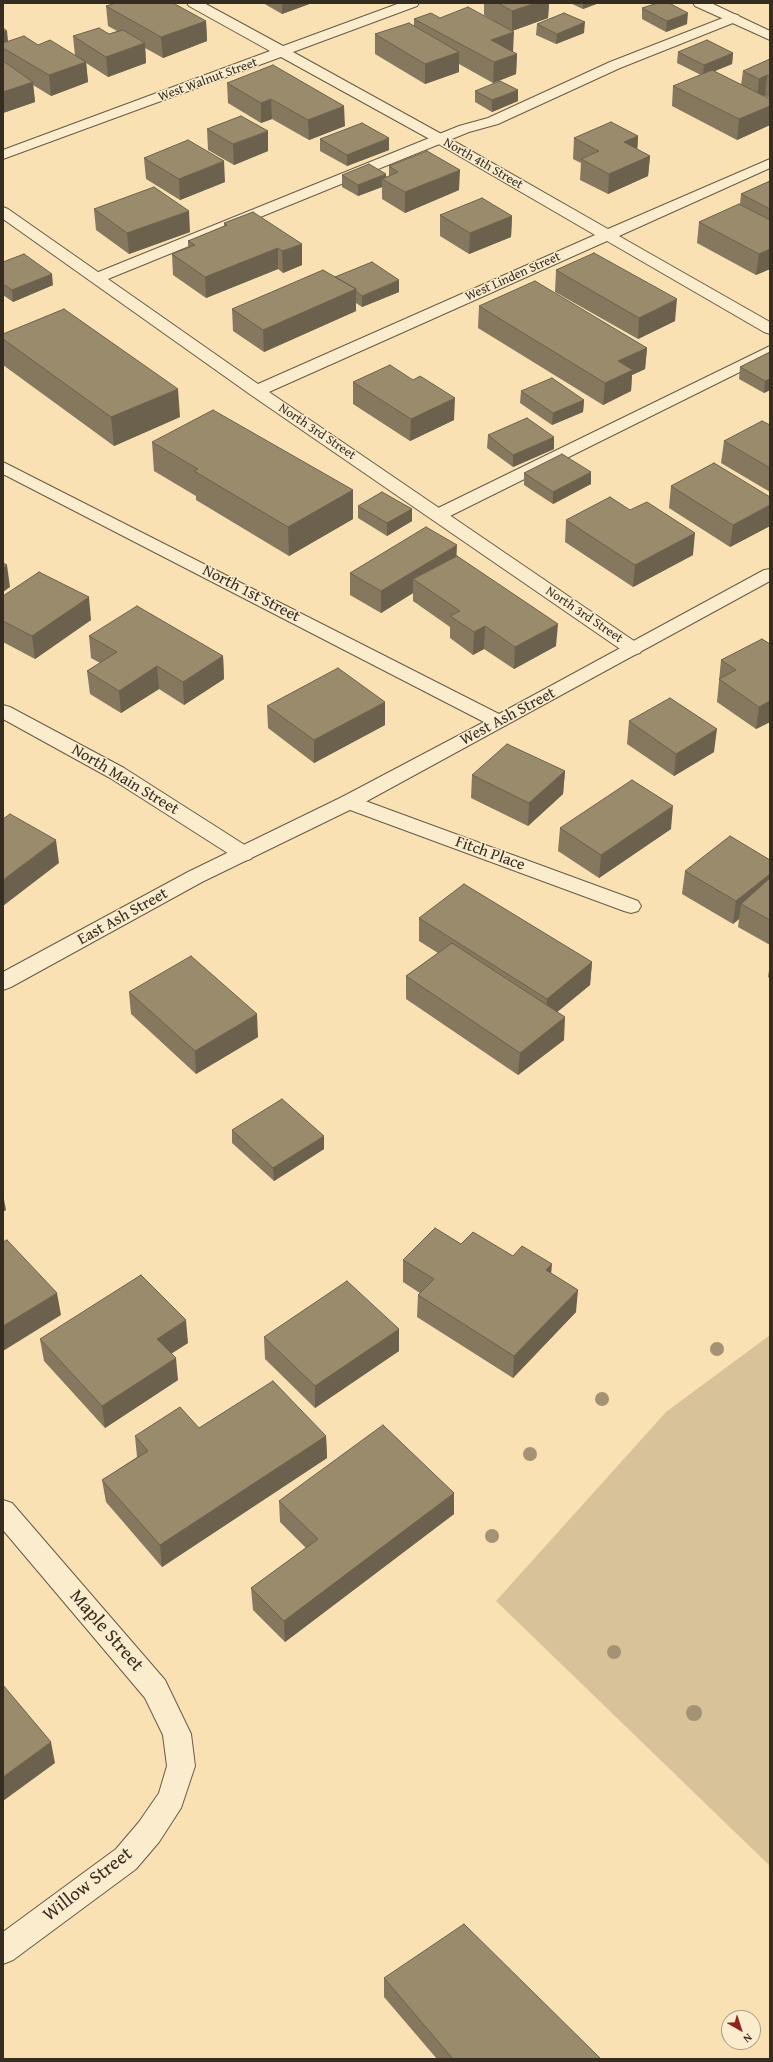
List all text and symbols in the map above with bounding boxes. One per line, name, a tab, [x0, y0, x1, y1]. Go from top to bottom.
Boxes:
street label: West Walnut Street	[156, 55, 260, 105]
street label: North 4th Street	[441, 135, 525, 193]
street label: West Linden Street	[463, 249, 563, 305]
street label: North 3rd Street	[276, 401, 358, 463]
street label: North 1st Street	[199, 561, 303, 627]
street label: North 3rd Street	[543, 584, 625, 646]
street label: West Ash Street	[457, 684, 559, 750]
street label: North Main Street	[68, 740, 182, 820]
street label: Fitch Place	[453, 833, 527, 875]
street label: East Ash Street	[75, 884, 171, 950]
street label: Maple Street	[64, 1585, 148, 1677]
street label: Willow Street	[39, 1843, 137, 1927]
north arrow	[721, 2010, 761, 2050]
text: N	[740, 2030, 756, 2047]

